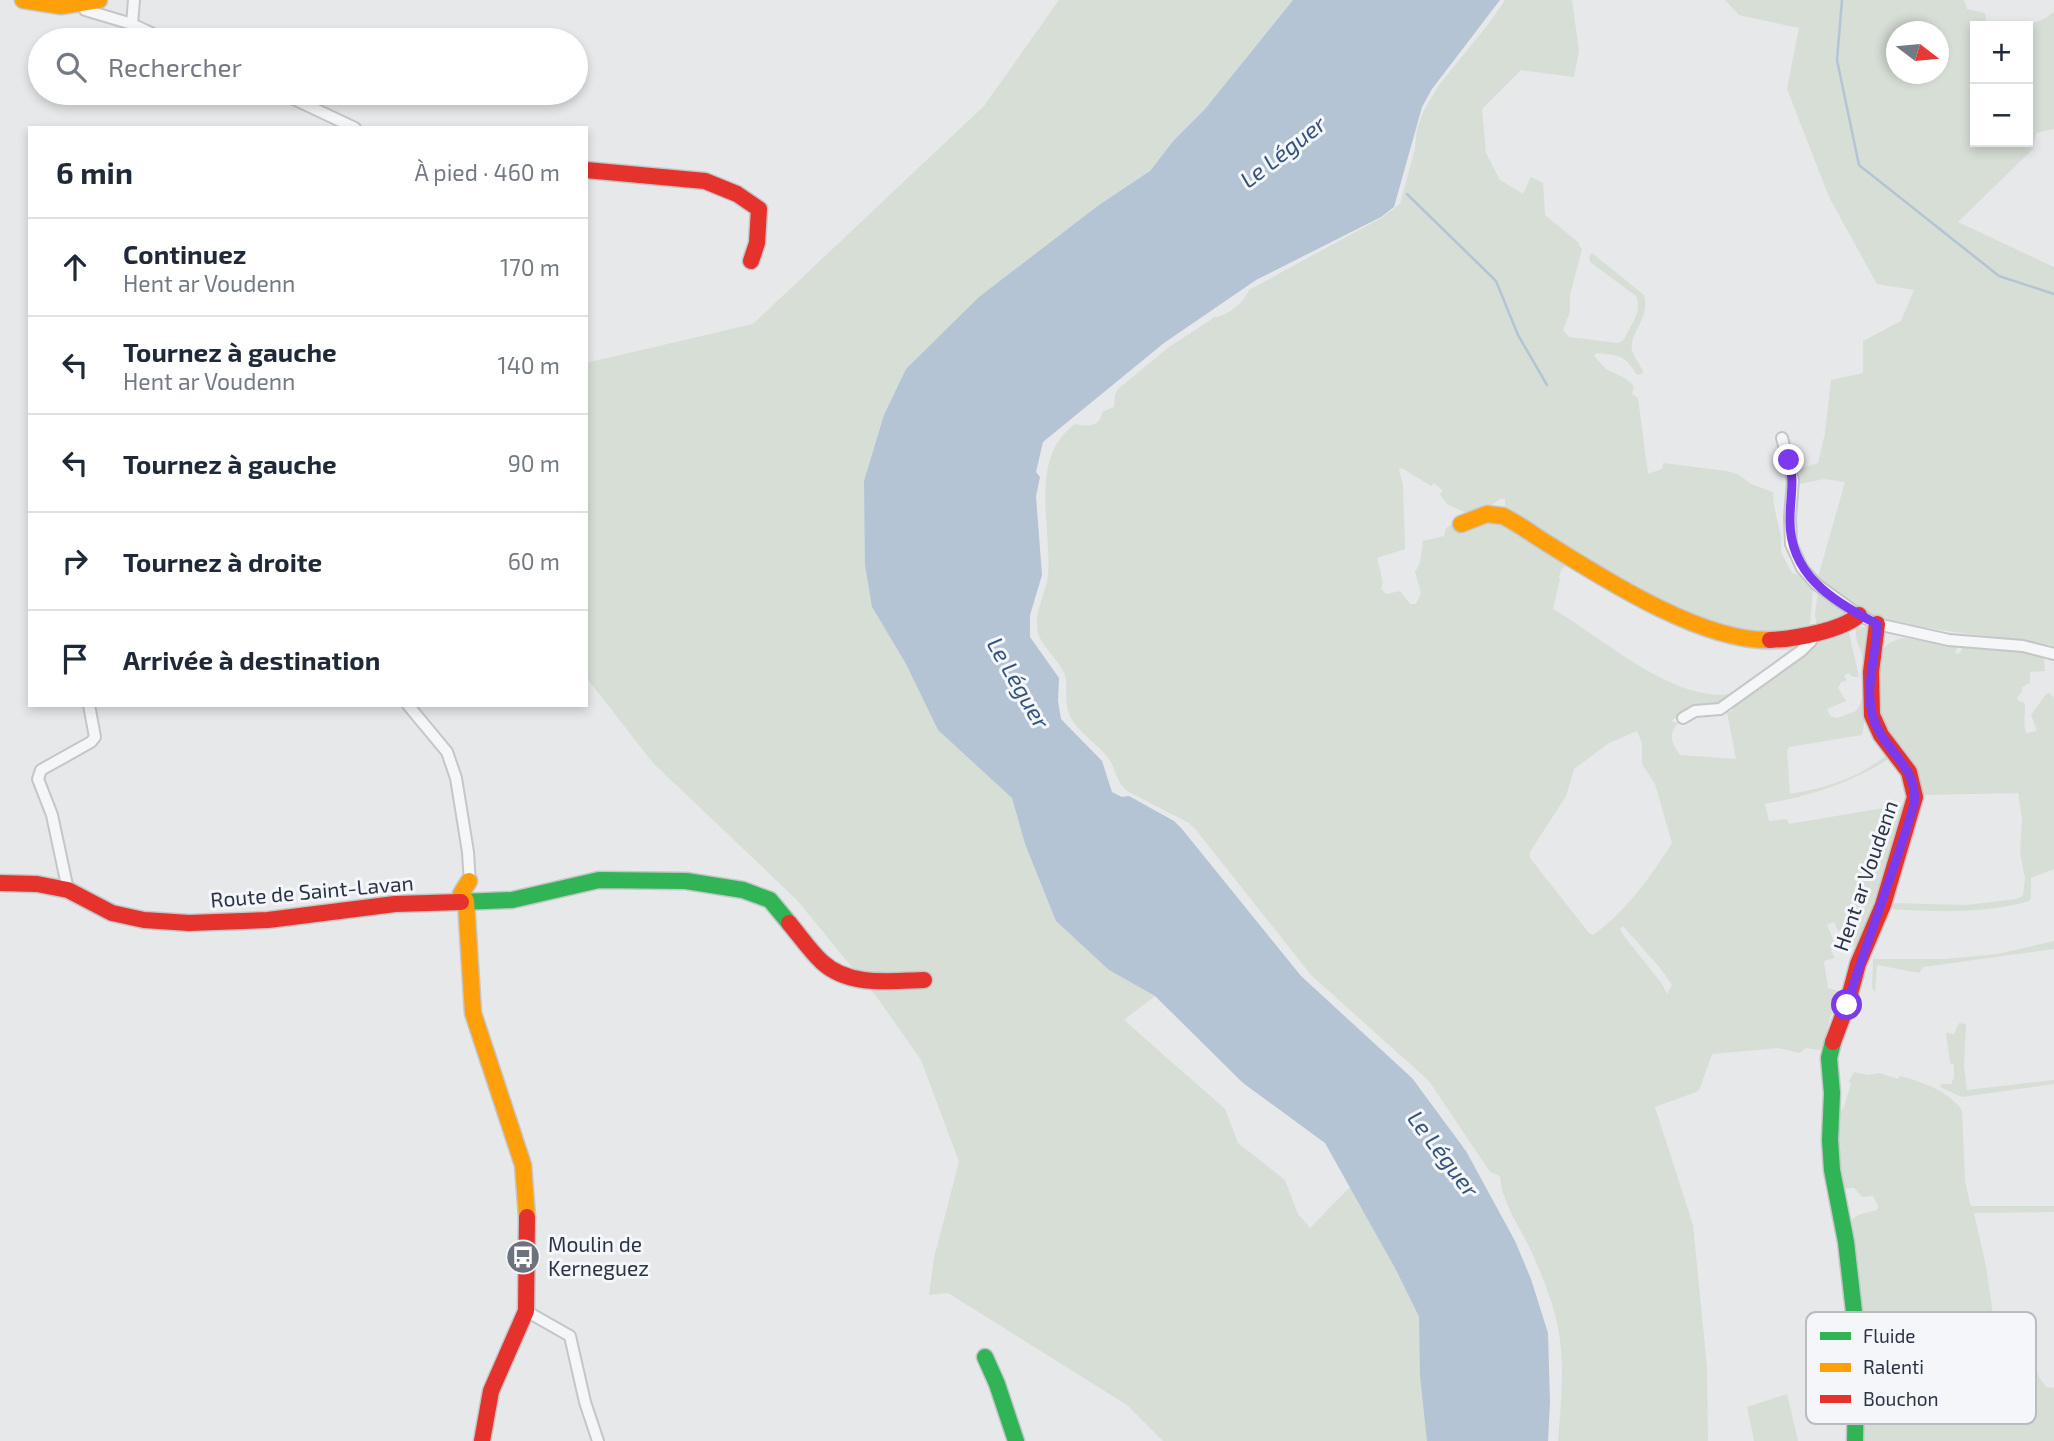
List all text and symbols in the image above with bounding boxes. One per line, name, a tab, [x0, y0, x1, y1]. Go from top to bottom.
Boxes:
north arrow	[1886, 21, 1949, 84]
map controls	[1970, 21, 2033, 147]
button: +	[1970, 21, 2033, 84]
search box	[28, 28, 588, 105]
icon: search	[52, 48, 90, 86]
text: Rechercher	[108, 51, 242, 82]
button: −	[1970, 84, 2033, 147]
water label: Le Léguer	[1234, 109, 1331, 193]
text: 6 min	[56, 154, 133, 190]
text: À pied · 460 m	[414, 158, 560, 186]
text: Continuez	[123, 238, 246, 269]
icon: ahead	[56, 248, 94, 286]
text: 170 m	[500, 253, 560, 281]
text: Hent ar Voudenn	[123, 269, 295, 297]
text: Tournez à gauche	[123, 336, 337, 367]
icon: left	[56, 346, 94, 384]
text: 140 m	[498, 351, 560, 379]
text: Hent ar Voudenn	[123, 367, 295, 395]
icon: left	[56, 444, 94, 482]
route end	[1773, 444, 1804, 475]
text: Tournez à gauche	[123, 448, 337, 479]
text: 90 m	[508, 449, 560, 477]
icon: right	[56, 542, 94, 580]
text: Tournez à droite	[123, 546, 322, 577]
text: 60 m	[508, 547, 560, 575]
water label: Le Léguer	[982, 632, 1057, 734]
icon: arrive	[56, 640, 94, 678]
text: Arrivée à destination	[123, 644, 380, 675]
street label: Hent ar Voudenn	[1827, 797, 1902, 954]
street label: Route de Saint-Lavan	[209, 869, 415, 912]
route start	[1831, 989, 1862, 1020]
water label: Le Léguer	[1402, 1105, 1486, 1203]
place label: Moulin de Kerneguez	[548, 1231, 649, 1280]
bus stop icon: Moulin de Kerneguez	[504, 1238, 542, 1276]
legend	[1806, 1312, 2036, 1424]
text: Fluide	[1863, 1324, 1916, 1347]
text: Ralenti	[1863, 1355, 1924, 1378]
text: Bouchon	[1863, 1387, 1939, 1410]

